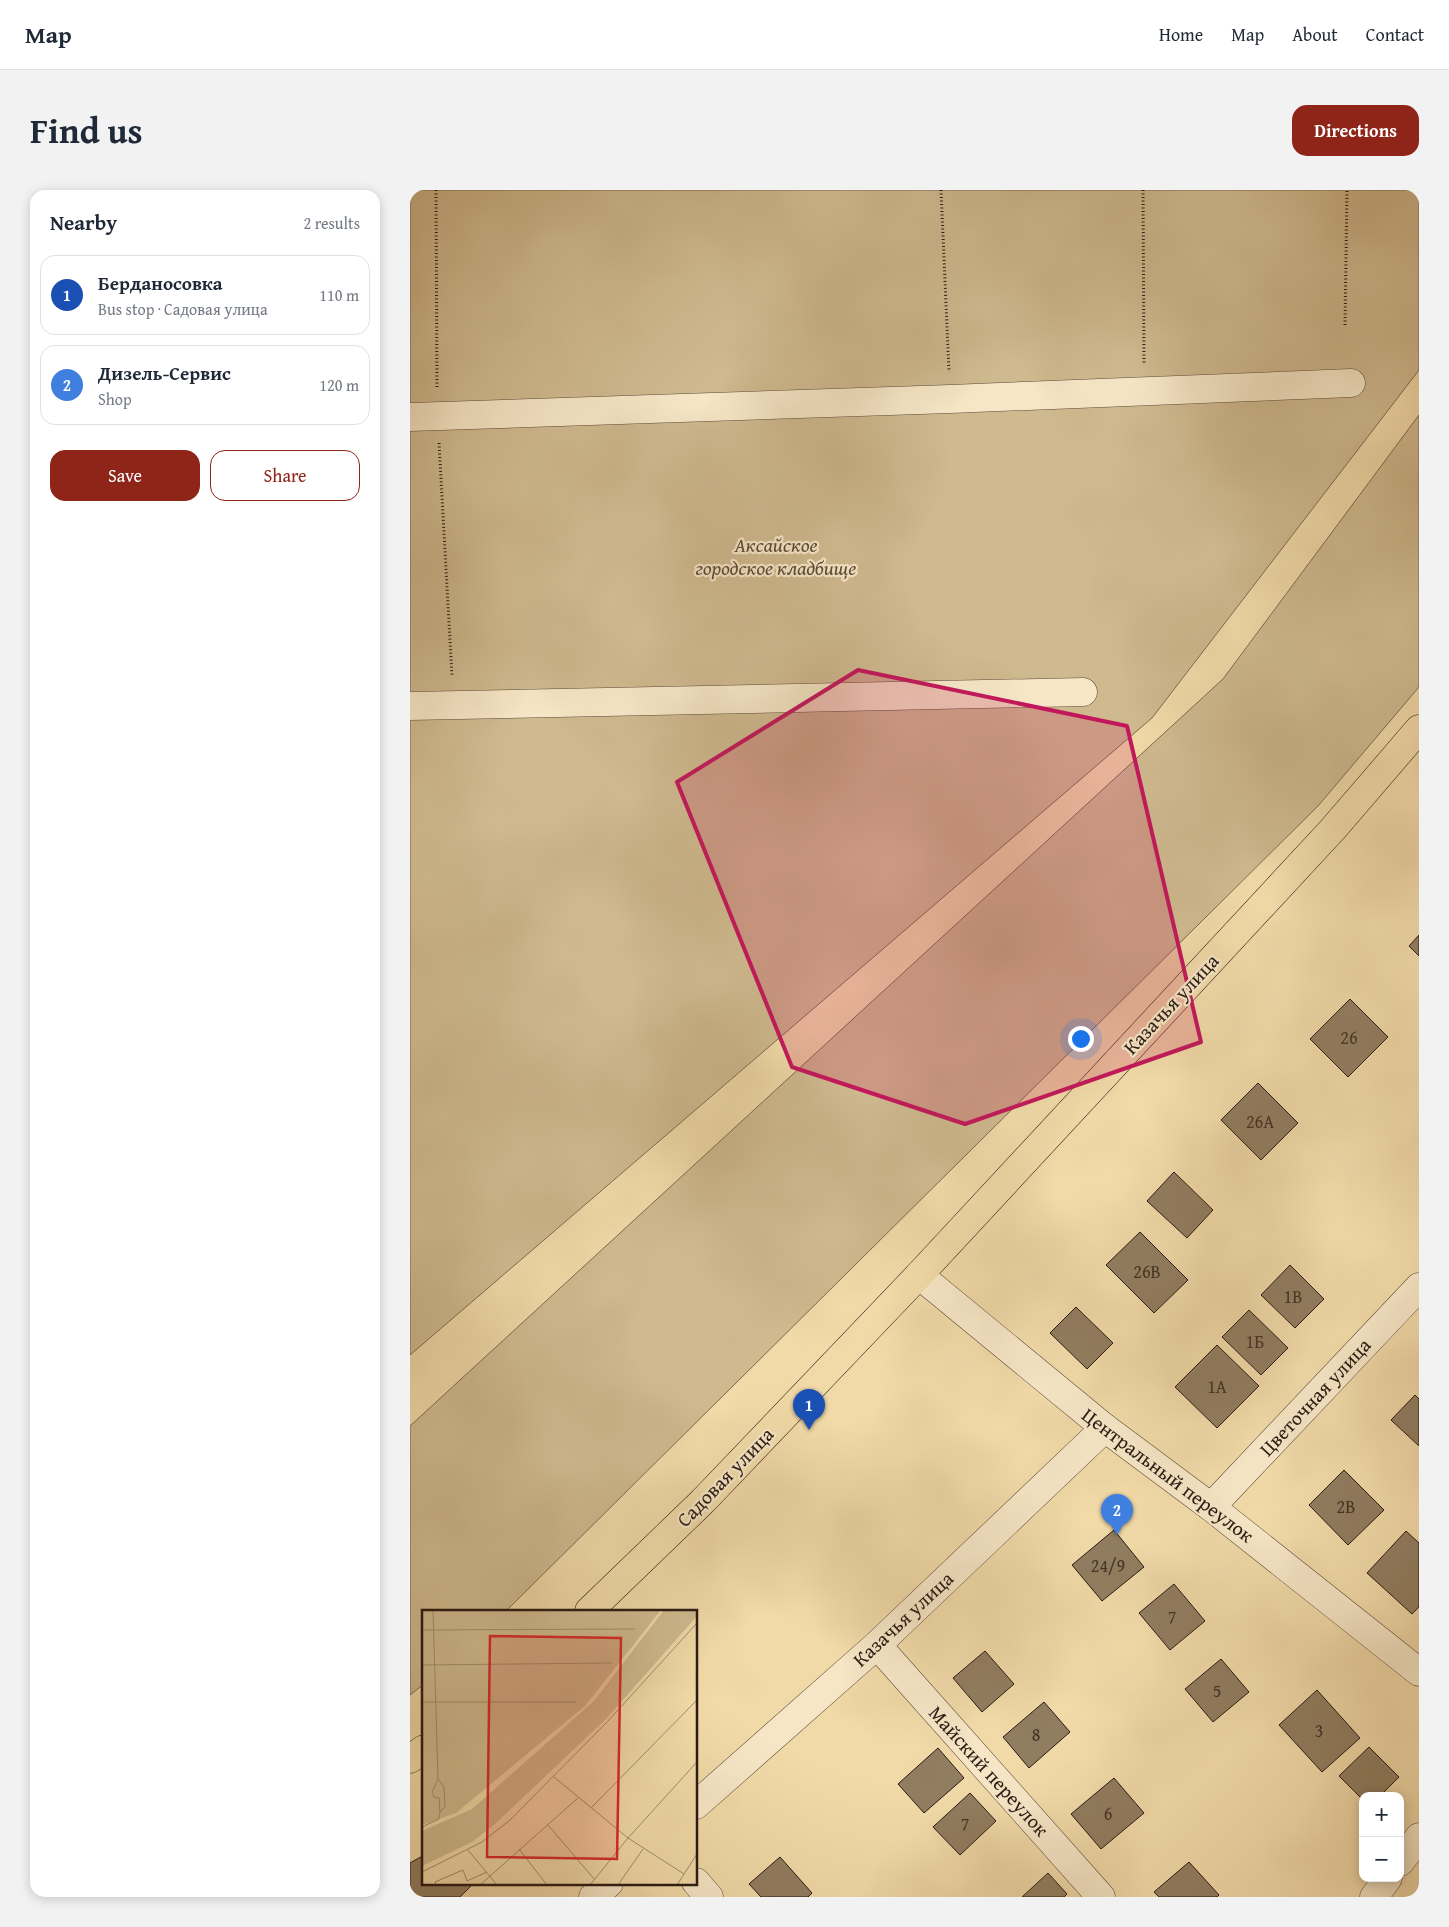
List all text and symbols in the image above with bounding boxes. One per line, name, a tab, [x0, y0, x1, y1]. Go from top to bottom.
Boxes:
text: Map	[25, 17, 72, 52]
text: Home	[1159, 21, 1203, 48]
text: Map	[1231, 21, 1264, 48]
text: About	[1292, 21, 1338, 48]
text: Contact	[1366, 21, 1424, 48]
text: Find us	[30, 105, 143, 156]
button: Directions	[1292, 105, 1419, 156]
text: Nearby	[50, 207, 117, 238]
text: 2 results	[303, 211, 360, 235]
text: Берданосовка	[98, 269, 223, 297]
text: 1	[63, 283, 71, 307]
text: 110 m	[319, 283, 359, 307]
text: Bus stop · Садовая улица	[98, 297, 268, 321]
text: Дизель-Сервис	[98, 359, 231, 387]
text: 2	[63, 373, 71, 397]
text: 120 m	[319, 373, 359, 397]
text: Shop	[98, 387, 132, 411]
button: Save	[50, 450, 200, 501]
button: Share	[210, 450, 360, 501]
park label: Аксайское городское кладбище	[696, 530, 856, 582]
street label: Казачья улица	[1116, 946, 1225, 1061]
house number: 26	[1340, 1024, 1358, 1051]
your location	[1068, 1026, 1094, 1052]
house number: 26А	[1246, 1108, 1274, 1135]
house number: 26В	[1133, 1258, 1161, 1285]
house number: 1В	[1284, 1283, 1302, 1310]
house number: 1Б	[1246, 1328, 1264, 1355]
street label: Цветочная улица	[1252, 1331, 1377, 1462]
house number: 1А	[1207, 1373, 1227, 1400]
pin: 1	[793, 1389, 825, 1430]
street label: Центральный переулок	[1076, 1400, 1261, 1549]
street label: Садовая улица	[669, 1420, 780, 1533]
house number: 2В	[1337, 1493, 1355, 1520]
pin: 2	[1101, 1494, 1133, 1535]
house number: 24/9	[1091, 1552, 1125, 1579]
street label: Казачья улица	[846, 1564, 960, 1673]
house number: 7	[1168, 1603, 1176, 1630]
inset map	[422, 1610, 698, 1884]
house number: 5	[1213, 1677, 1221, 1704]
street label: Майский переулок	[923, 1699, 1056, 1843]
house number: 3	[1315, 1717, 1323, 1744]
house number: 8	[1032, 1721, 1040, 1748]
map controls	[1359, 1792, 1404, 1882]
button: +	[1359, 1792, 1404, 1837]
house number: 6	[1104, 1800, 1112, 1827]
house number: 7	[961, 1810, 969, 1837]
button: −	[1359, 1837, 1404, 1882]

